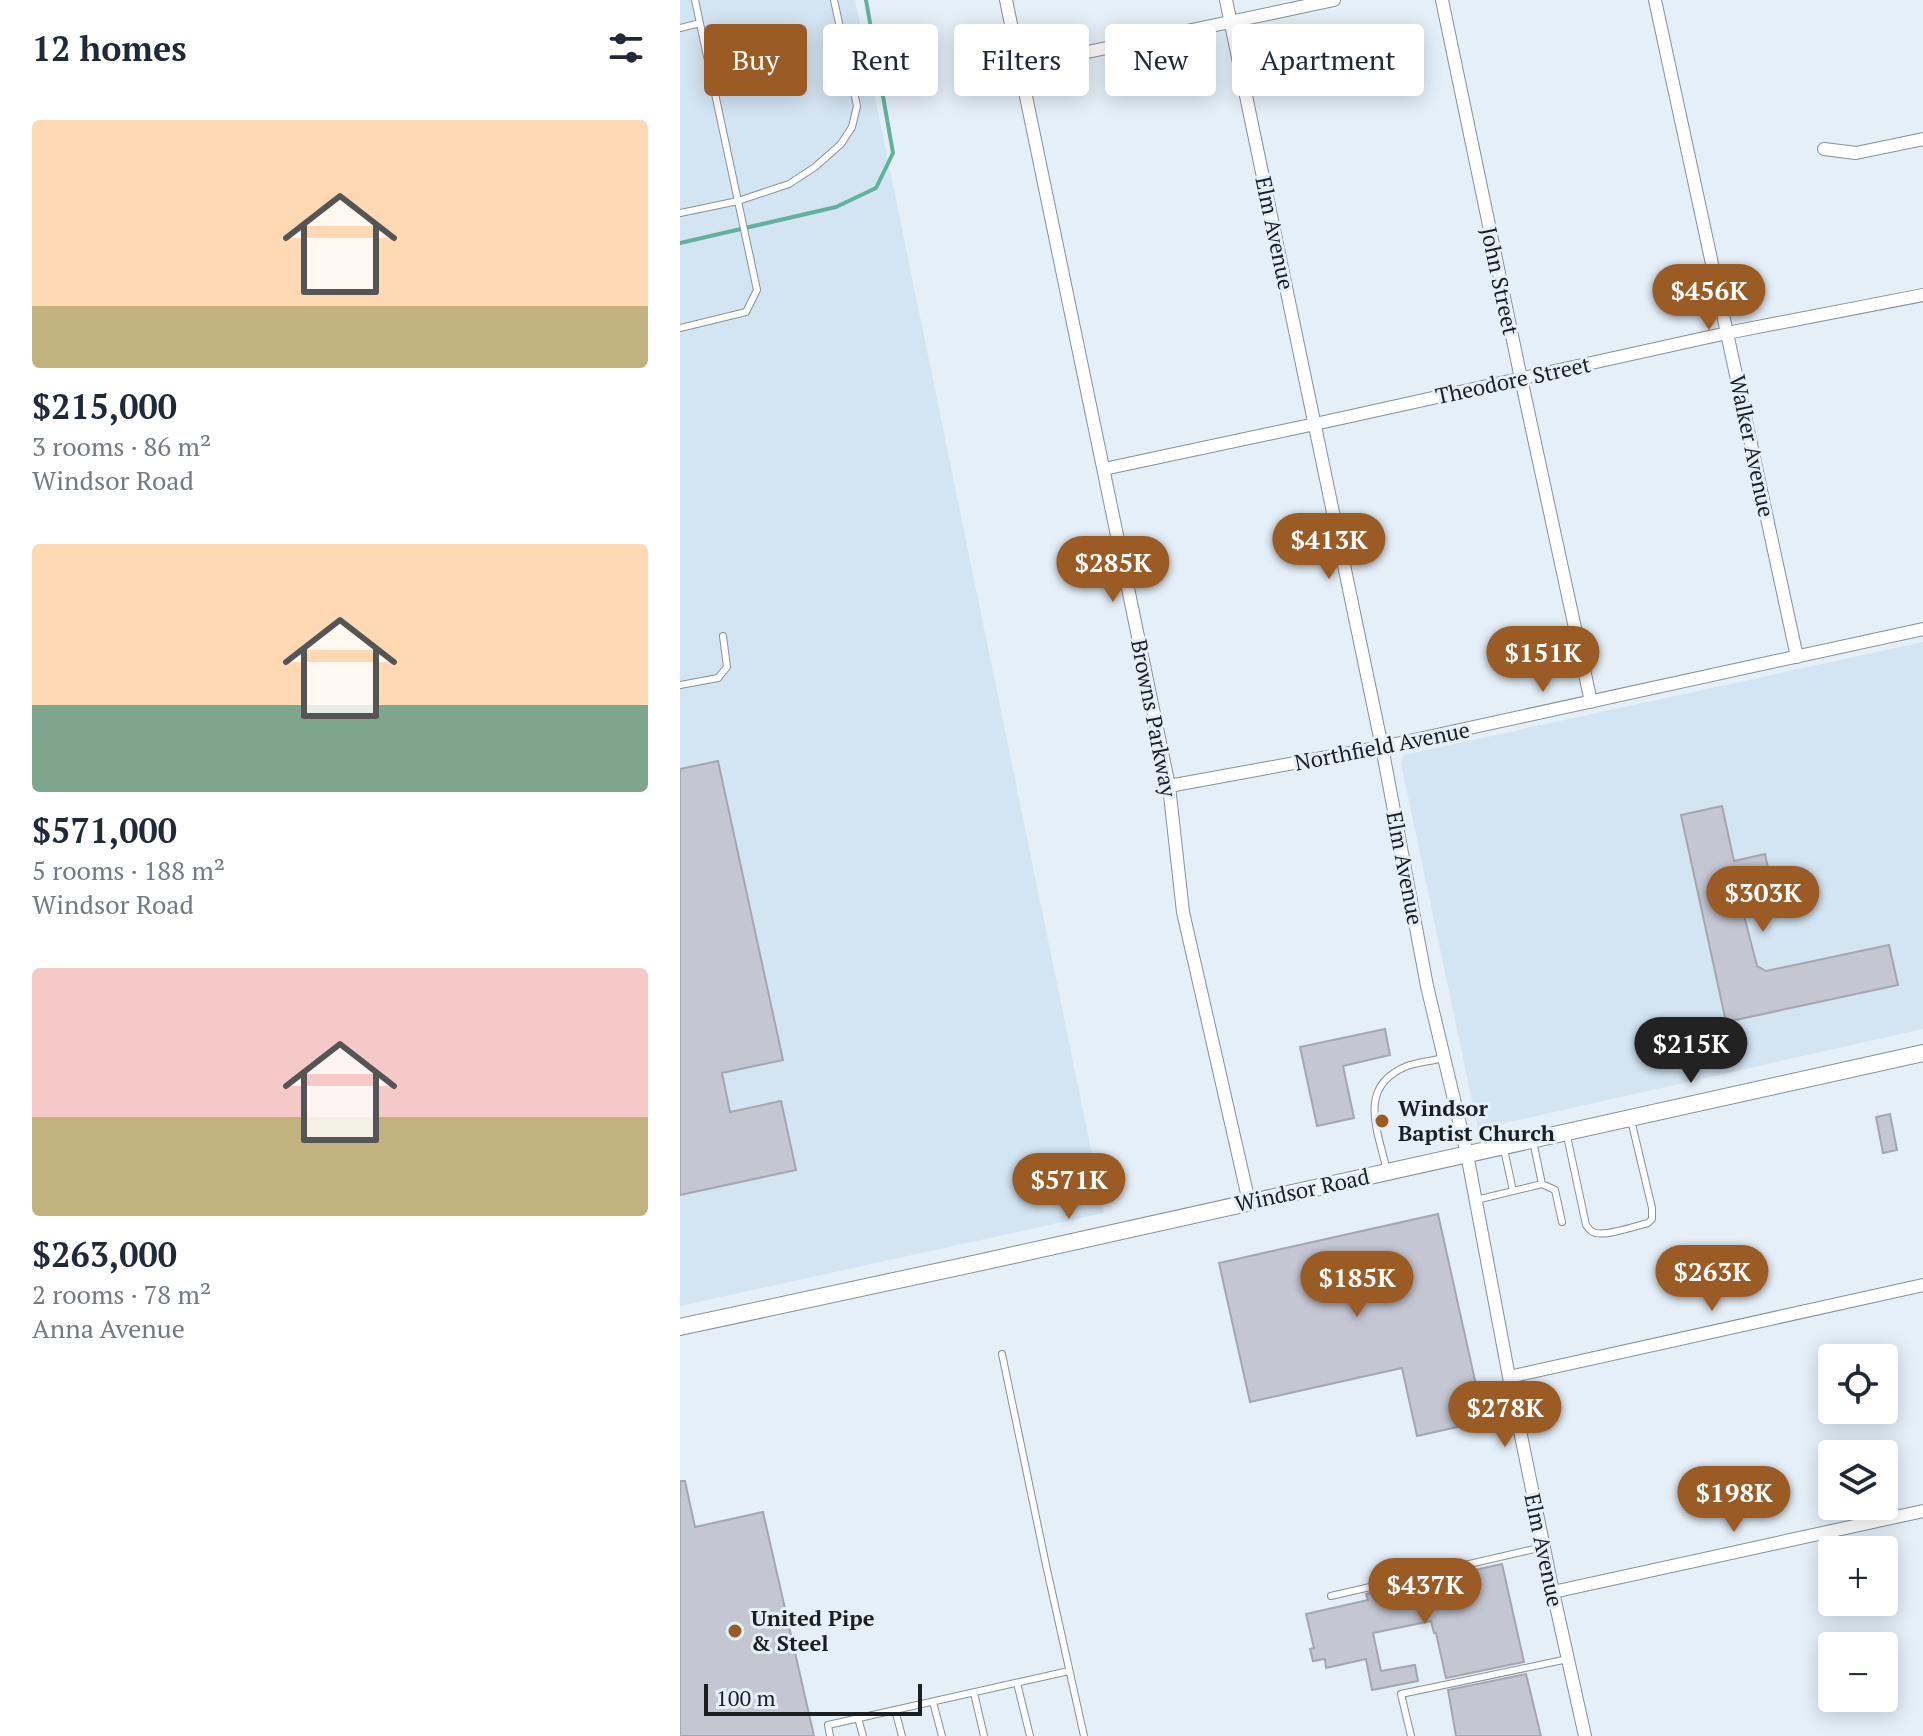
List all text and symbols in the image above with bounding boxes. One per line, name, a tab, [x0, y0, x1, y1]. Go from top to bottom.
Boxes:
chip: Buy	[704, 24, 807, 96]
chip: Rent	[823, 24, 938, 96]
chip: Filters	[954, 24, 1089, 96]
chip: New	[1105, 24, 1216, 96]
chip: Apartment	[1232, 24, 1424, 96]
text: 12 homes	[32, 26, 187, 71]
icon: filters	[604, 26, 648, 70]
icon: home	[268, 172, 412, 316]
street label: Elm Avenue	[1249, 173, 1302, 292]
street label: John Street	[1475, 224, 1526, 338]
pin: $456K	[1653, 264, 1765, 332]
text: $456K	[1670, 273, 1748, 307]
street label: Theodore Street	[1433, 349, 1593, 410]
street label: Walker Avenue	[1723, 372, 1782, 520]
text: $215,000	[32, 384, 177, 429]
text: 3 rooms · 86 m²	[32, 429, 211, 463]
text: Windsor Road	[32, 463, 194, 497]
pin: $413K	[1273, 513, 1385, 581]
text: $413K	[1290, 522, 1368, 556]
pin: $285K	[1057, 536, 1169, 604]
text: $285K	[1074, 545, 1152, 579]
icon: home	[268, 596, 412, 740]
pin: $151K	[1487, 626, 1599, 694]
text: $151K	[1504, 635, 1582, 669]
street label: Browns Parkway	[1125, 637, 1184, 800]
street label: Northfield Avenue	[1292, 714, 1472, 777]
text: $571,000	[32, 808, 177, 853]
street label: Elm Avenue	[1380, 809, 1431, 927]
text: 5 rooms · 188 m²	[32, 853, 225, 887]
pin: $303K	[1707, 866, 1819, 934]
text: $303K	[1724, 875, 1802, 909]
text: Windsor Road	[32, 887, 194, 921]
pin: $215K	[1635, 1017, 1747, 1085]
icon: home	[268, 1020, 412, 1164]
text: $215K	[1652, 1026, 1730, 1060]
place label: Windsor Baptist Church	[1398, 1093, 1555, 1147]
marker: Windsor Baptist Church	[1373, 1112, 1391, 1130]
pin: $571K	[1013, 1153, 1125, 1221]
street label: Windsor Road	[1232, 1161, 1372, 1218]
text: $571K	[1030, 1162, 1108, 1196]
text: $263,000	[32, 1232, 177, 1277]
pin: $263K	[1656, 1245, 1768, 1313]
pin: $185K	[1301, 1251, 1413, 1319]
text: $263K	[1673, 1254, 1751, 1288]
text: $185K	[1318, 1260, 1396, 1294]
text: 2 rooms · 78 m²	[32, 1277, 211, 1311]
text: Anna Avenue	[32, 1311, 185, 1345]
map controls	[1818, 1344, 1898, 1712]
button: locate	[1818, 1344, 1898, 1424]
pin: $278K	[1449, 1381, 1561, 1449]
text: $278K	[1466, 1390, 1544, 1424]
button: layers	[1818, 1440, 1898, 1520]
pin: $198K	[1678, 1466, 1790, 1534]
text: $198K	[1695, 1475, 1773, 1509]
street label: Elm Avenue	[1518, 1490, 1571, 1609]
button: +	[1818, 1536, 1898, 1616]
pin: $437K	[1369, 1558, 1481, 1626]
text: $437K	[1386, 1567, 1464, 1601]
place label: United Pipe & Steel	[751, 1603, 875, 1657]
marker: United Pipe & Steel	[726, 1622, 744, 1640]
button: −	[1818, 1632, 1898, 1712]
scale bar	[704, 1680, 922, 1716]
text: 100 m	[716, 1683, 776, 1712]

